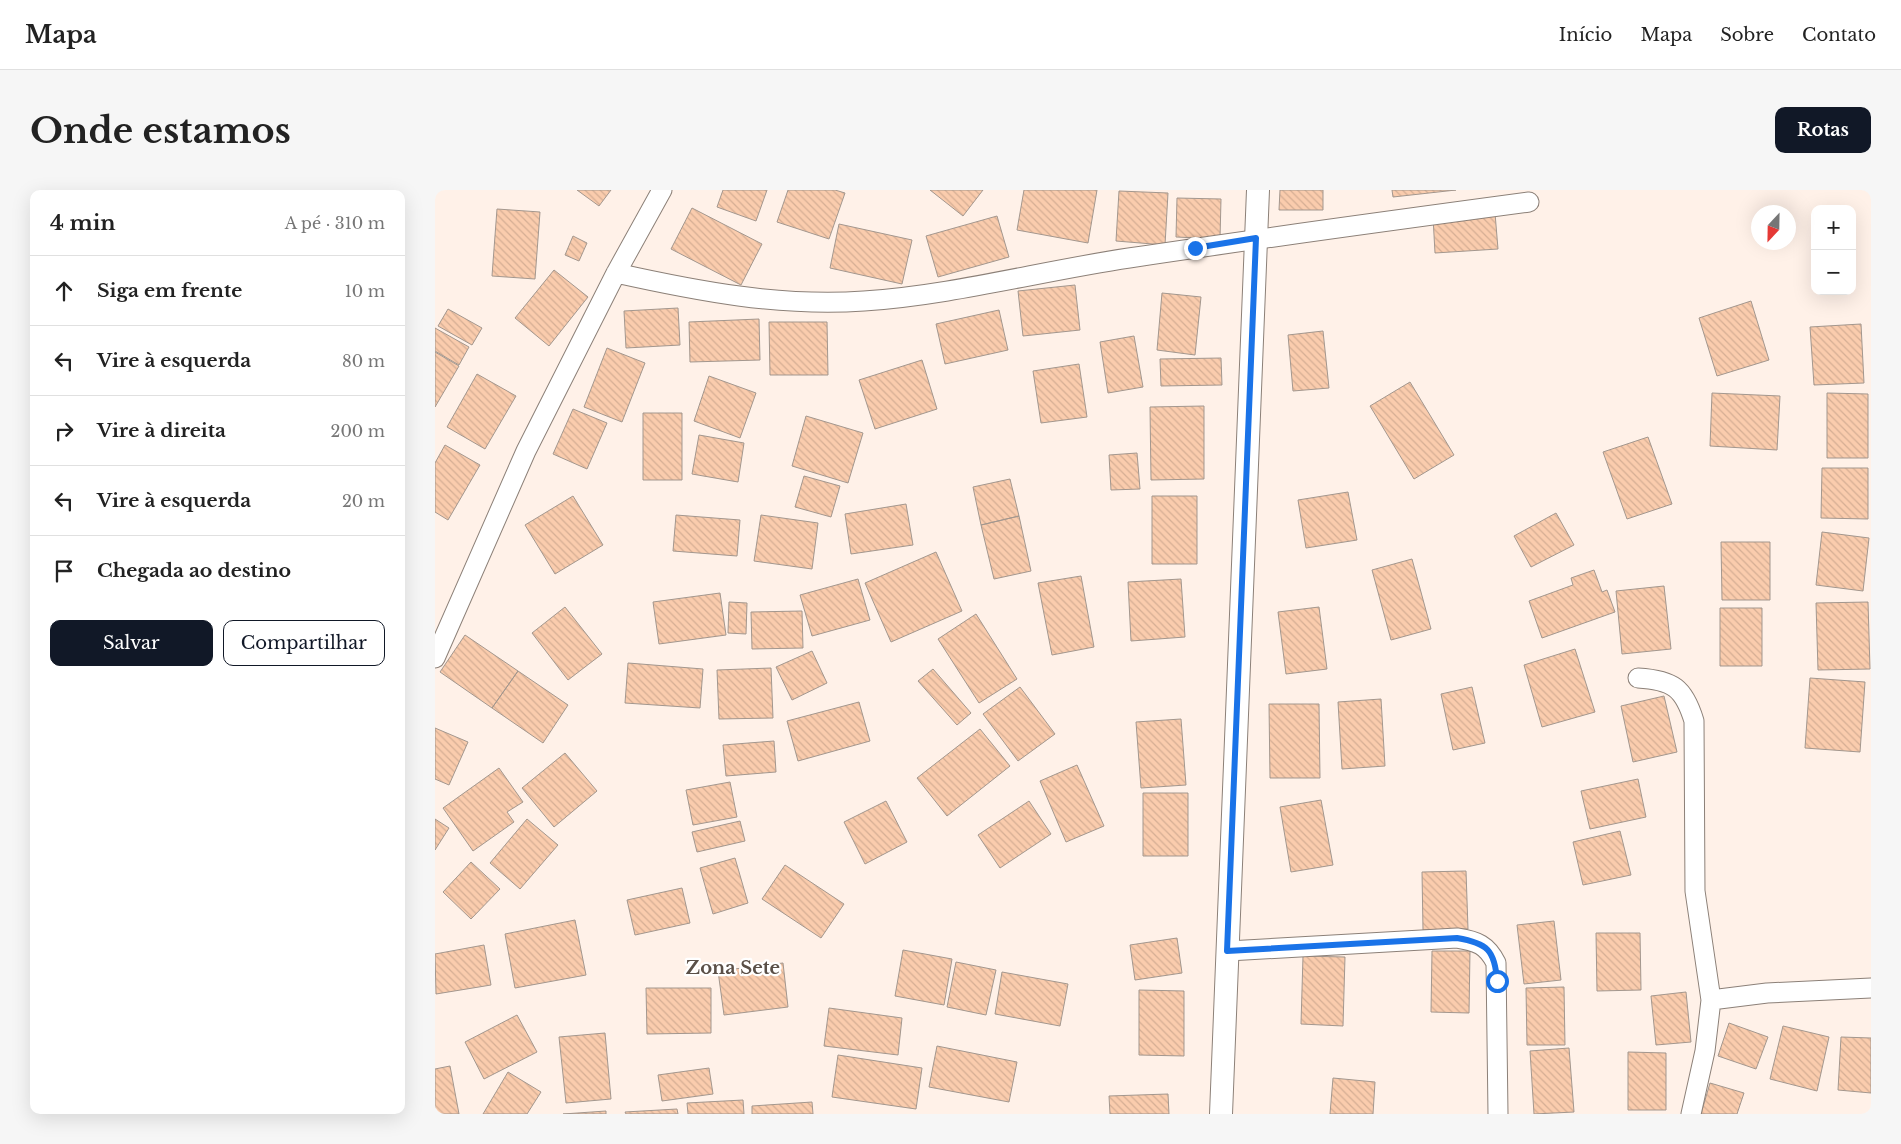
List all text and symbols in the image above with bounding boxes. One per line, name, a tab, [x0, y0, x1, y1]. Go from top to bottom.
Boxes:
text: Mapa	[25, 20, 97, 49]
text: Início	[1559, 24, 1612, 46]
text: Mapa	[1640, 24, 1692, 46]
text: Sobre	[1720, 24, 1774, 46]
text: Contato	[1802, 24, 1876, 46]
button: Rotas	[1775, 107, 1871, 153]
text: Onde estamos	[30, 109, 291, 152]
north arrow	[1751, 205, 1796, 250]
map controls	[1811, 205, 1856, 295]
button: +	[1811, 205, 1856, 250]
text: 4 min	[50, 210, 116, 236]
text: A pé · 310 m	[285, 213, 385, 233]
route end	[1184, 237, 1207, 260]
button: −	[1811, 250, 1856, 295]
icon: ahead	[50, 277, 78, 305]
text: Siga em frente	[97, 279, 242, 302]
text: 10 m	[345, 281, 385, 301]
icon: left	[50, 347, 78, 375]
text: Vire à esquerda	[97, 349, 251, 372]
text: 80 m	[342, 351, 385, 371]
icon: right	[50, 417, 78, 445]
text: Vire à direita	[97, 419, 226, 442]
text: 200 m	[331, 421, 385, 441]
icon: left	[50, 487, 78, 515]
text: Vire à esquerda	[97, 489, 251, 512]
text: 20 m	[342, 491, 385, 511]
icon: arrive	[50, 557, 78, 585]
text: Chegada ao destino	[97, 559, 291, 582]
button: Salvar	[50, 620, 213, 666]
button: Compartilhar	[223, 620, 385, 666]
district label: Zona Sete	[686, 957, 780, 979]
route start	[1486, 970, 1509, 993]

